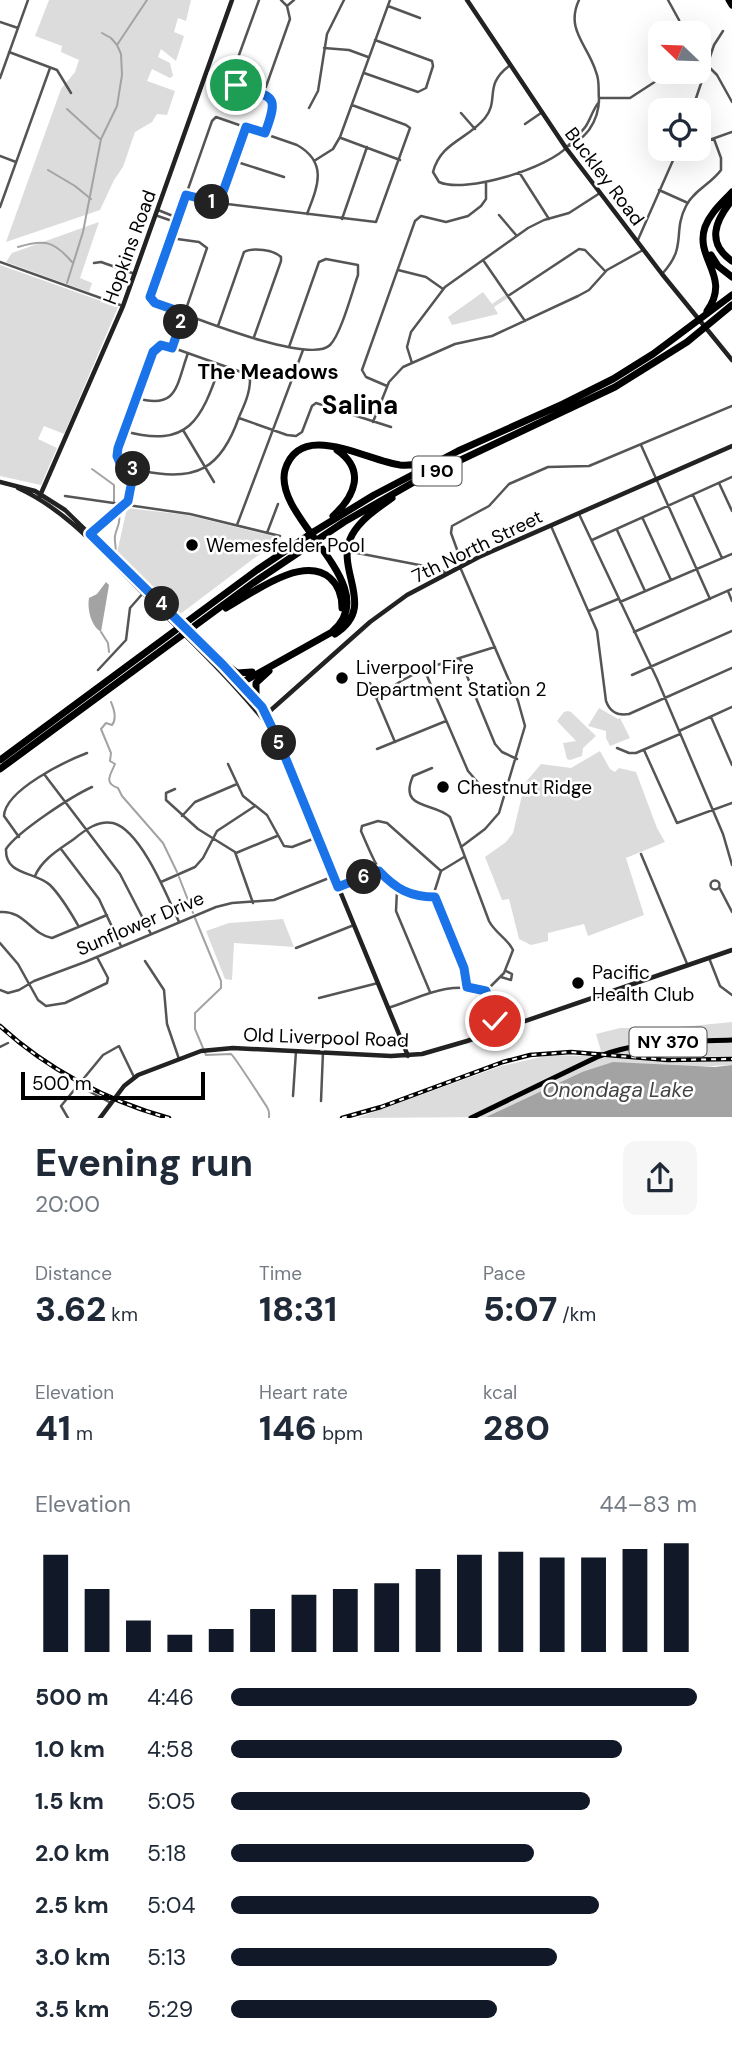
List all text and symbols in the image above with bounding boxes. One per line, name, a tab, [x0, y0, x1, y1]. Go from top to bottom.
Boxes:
north arrow	[648, 21, 710, 84]
map controls	[648, 21, 711, 161]
pin	[206, 55, 266, 115]
icon: arrive	[217, 66, 255, 104]
button: locate	[648, 98, 711, 161]
street label: Buckley Road	[559, 122, 650, 231]
pin: 1	[194, 184, 230, 220]
street label: Hopkins Road	[97, 187, 162, 308]
text: 1	[208, 189, 215, 214]
pin: 2	[164, 304, 198, 340]
text: 2	[175, 309, 186, 334]
district label: The Meadows	[197, 358, 339, 386]
district label: Salina	[322, 388, 398, 422]
pin: 3	[116, 452, 150, 486]
text: 3	[127, 456, 138, 481]
road number: I 90	[412, 457, 462, 486]
street label: 7th North Street	[408, 504, 547, 589]
place label: Wemesfelder Pool	[206, 533, 365, 558]
marker: Wemesfelder Pool	[184, 537, 200, 553]
pin: 4	[144, 586, 180, 622]
text: 4	[155, 591, 168, 616]
place label: Liverpool Fire Department Station 2	[356, 655, 546, 702]
marker: Liverpool Fire Department Station 2	[334, 670, 350, 686]
pin: 5	[262, 726, 296, 760]
text: 5	[273, 730, 284, 755]
place label: Chestnut Ridge	[457, 775, 592, 800]
marker: Chestnut Ridge	[435, 779, 451, 795]
pin: 6	[346, 860, 382, 894]
text: 6	[357, 864, 370, 889]
street label: Sunflower Drive	[73, 885, 208, 962]
place label: Pacific Health Club	[592, 960, 694, 1007]
marker: Pacific Health Club	[570, 975, 586, 991]
pin	[465, 991, 525, 1051]
icon: check	[476, 1002, 514, 1040]
street label: Old Liverpool Road	[243, 1022, 409, 1053]
road number: NY 370	[630, 1028, 706, 1056]
scale bar	[21, 1069, 205, 1100]
text: 500 m	[32, 1071, 92, 1096]
water label: Onondaga Lake	[542, 1076, 694, 1104]
text: Evening run	[35, 1138, 253, 1188]
button: share	[623, 1141, 697, 1215]
text: 20:00	[35, 1189, 100, 1219]
text: Distance	[35, 1261, 112, 1286]
text: Time	[259, 1261, 302, 1286]
text: Pace	[483, 1261, 526, 1286]
text: 3.62	[35, 1286, 106, 1332]
text: 18:31	[259, 1286, 337, 1332]
text: 5:07	[483, 1286, 557, 1332]
text: km	[106, 1302, 138, 1327]
text: /km	[557, 1302, 596, 1327]
text: Elevation	[35, 1380, 114, 1405]
text: Heart rate	[259, 1380, 348, 1405]
text: kcal	[483, 1380, 517, 1405]
text: 41	[35, 1405, 71, 1451]
text: 146	[259, 1405, 317, 1451]
text: 280	[483, 1405, 550, 1451]
text: m	[71, 1421, 93, 1446]
text: bpm	[317, 1421, 363, 1446]
text: Elevation	[35, 1489, 131, 1519]
text: 44–83 m	[600, 1489, 697, 1519]
text: 500 m	[35, 1682, 109, 1712]
text: 4:46	[147, 1682, 194, 1712]
text: 1.0 km	[35, 1734, 105, 1764]
text: 4:58	[147, 1734, 194, 1764]
text: 1.5 km	[35, 1786, 104, 1816]
text: 5:05	[147, 1786, 195, 1816]
text: 2.0 km	[35, 1838, 110, 1868]
text: 5:18	[147, 1838, 187, 1868]
text: 2.5 km	[35, 1890, 109, 1920]
text: 5:04	[147, 1890, 195, 1920]
text: 3.0 km	[35, 1942, 110, 1972]
text: 5:13	[147, 1942, 186, 1972]
text: 3.5 km	[35, 1994, 109, 2024]
text: 5:29	[147, 1994, 193, 2024]

